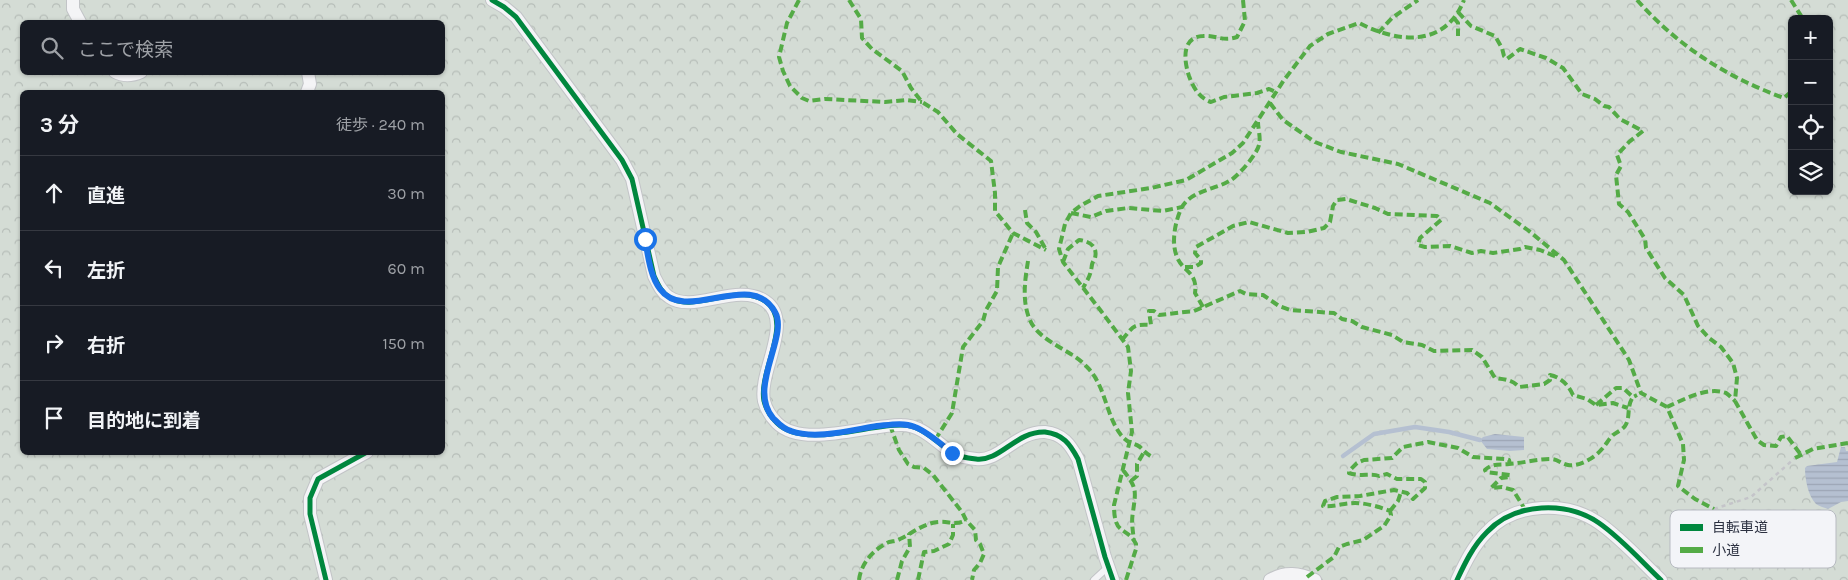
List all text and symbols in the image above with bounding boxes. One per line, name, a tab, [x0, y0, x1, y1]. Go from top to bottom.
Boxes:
map controls	[1788, 15, 1833, 195]
button: +	[1788, 15, 1833, 60]
search box	[20, 20, 445, 75]
icon: search	[38, 34, 66, 62]
text: ここで検索	[78, 39, 173, 61]
button: −	[1788, 60, 1833, 105]
button: locate	[1788, 105, 1833, 150]
text: 3 分	[40, 113, 79, 137]
text: 徒歩 · 240 m	[336, 115, 425, 134]
button: layers	[1788, 150, 1833, 195]
icon: ahead	[40, 179, 68, 207]
text: 30 m	[387, 184, 425, 203]
text: 直進	[87, 185, 125, 207]
route start	[634, 228, 657, 251]
icon: left	[40, 254, 68, 282]
text: 60 m	[388, 259, 425, 278]
text: 左折	[87, 260, 125, 282]
icon: right	[40, 329, 68, 357]
text: 150 m	[382, 334, 425, 353]
text: 右折	[87, 335, 125, 357]
icon: arrive	[40, 404, 68, 432]
text: 目的地に到着	[87, 410, 201, 432]
route end	[941, 442, 964, 465]
legend	[1670, 510, 1836, 568]
text: 自転車道	[1712, 519, 1768, 536]
text: 小道	[1712, 542, 1740, 559]

